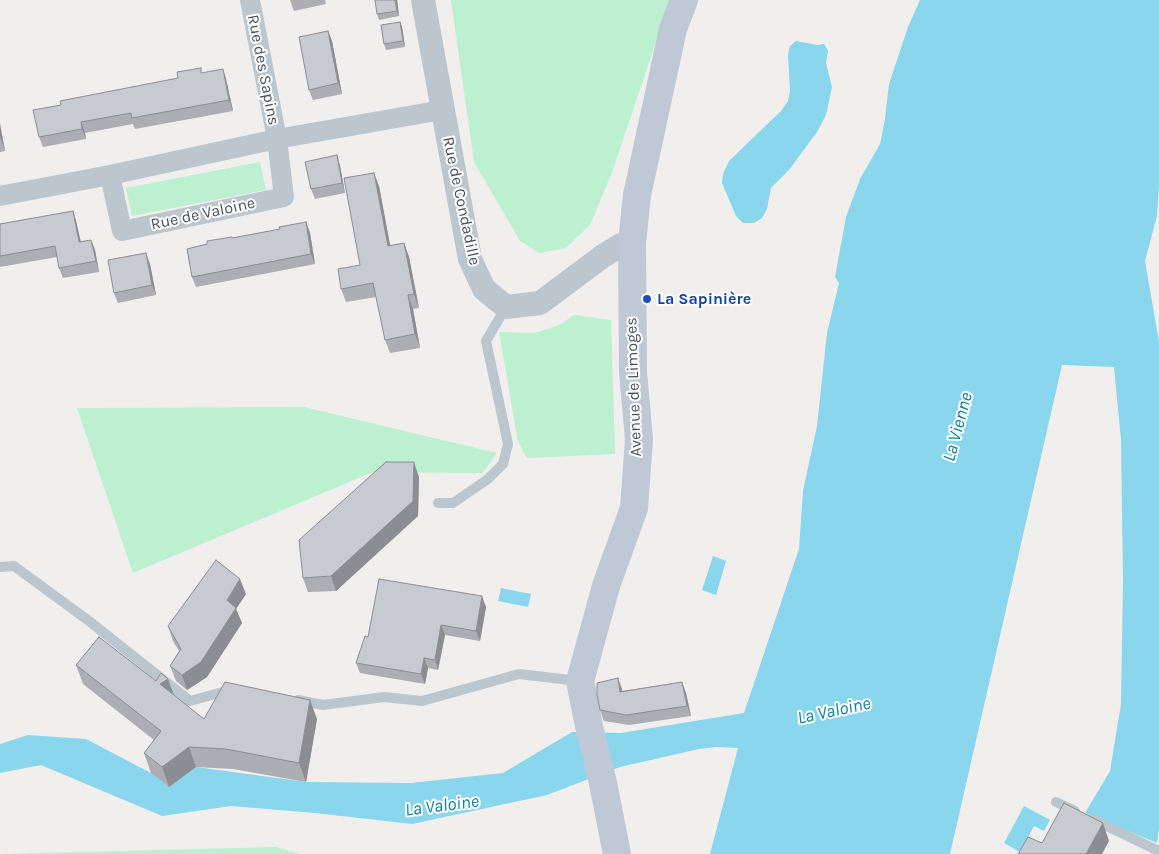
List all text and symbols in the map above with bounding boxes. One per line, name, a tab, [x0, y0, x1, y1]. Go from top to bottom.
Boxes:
street label: Rue des Sapins	[243, 13, 283, 127]
street label: Rue de Condadille	[438, 135, 484, 267]
street label: Rue de Valoine	[149, 194, 257, 234]
place label: La Sapinière	[657, 289, 751, 309]
marker: La Sapinière	[641, 293, 653, 305]
street label: Avenue de Limoges	[622, 317, 646, 457]
water label: La Vienne	[938, 390, 978, 464]
water label: La Valoine	[795, 693, 873, 729]
water label: La Valoine	[404, 791, 480, 821]

